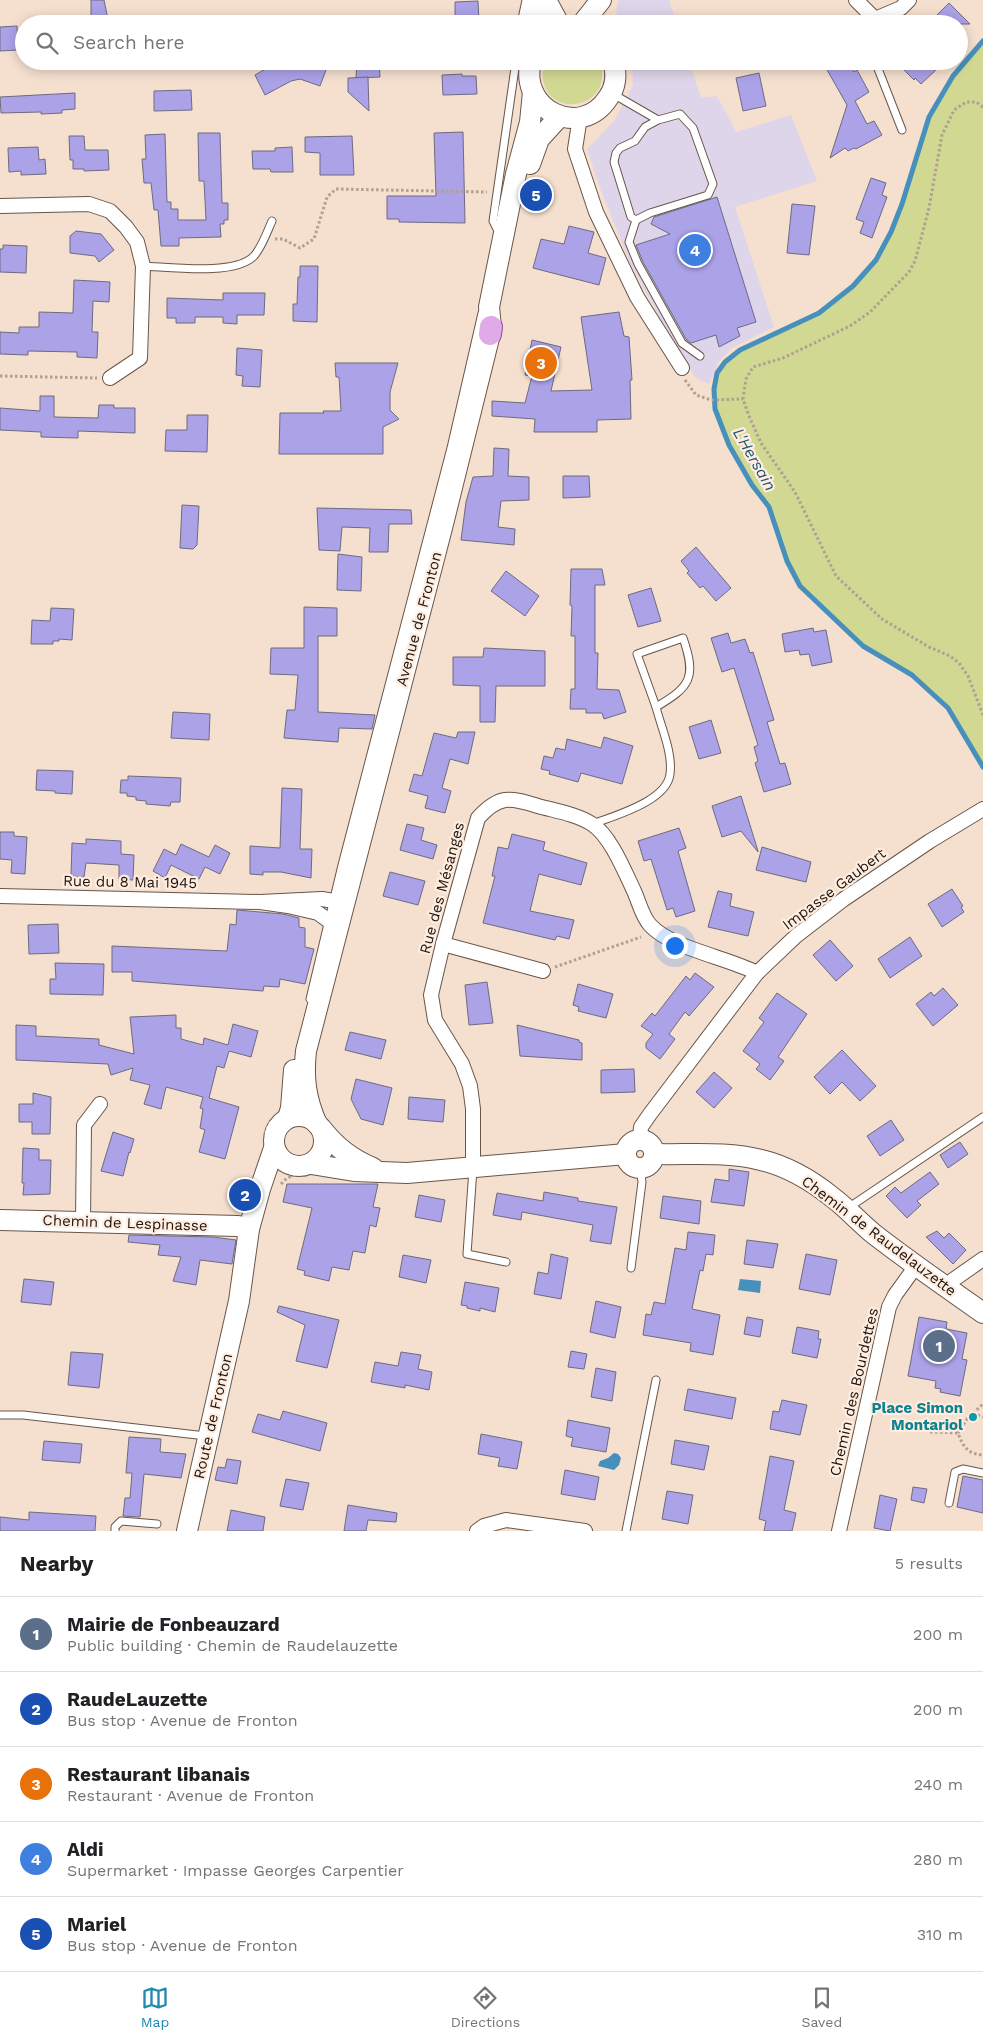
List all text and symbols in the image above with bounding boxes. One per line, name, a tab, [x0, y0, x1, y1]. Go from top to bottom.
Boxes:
search box	[15, 15, 968, 70]
icon: search	[33, 29, 61, 57]
text: Search here	[73, 31, 184, 54]
pin: 5	[520, 176, 552, 214]
pin: 4	[679, 231, 711, 269]
pin: 3	[525, 344, 557, 382]
water label: L'Hersain	[729, 425, 780, 494]
street label: Avenue de Fronton	[392, 550, 446, 688]
street label: Rue des Mésanges	[416, 820, 468, 956]
street label: Impasse Gaubert	[779, 844, 890, 934]
street label: Rue du 8 Mai 1945	[63, 872, 197, 892]
your location	[662, 933, 688, 959]
street label: Chemin de Raudelauzette	[798, 1172, 960, 1300]
pin: 2	[229, 1176, 261, 1214]
street label: Chemin de Lespinasse	[42, 1211, 208, 1235]
street label: Chemin des Bourdettes	[826, 1306, 882, 1478]
pin: 1	[923, 1327, 955, 1365]
street label: Route de Fronton	[190, 1351, 236, 1481]
place label: Place Simon Montariol	[871, 1399, 963, 1434]
marker: Place Simon Montariol	[967, 1411, 979, 1423]
text: Nearby	[20, 1551, 93, 1576]
text: 5 results	[895, 1554, 963, 1573]
text: Mairie de Fonbeauzard	[67, 1613, 280, 1636]
text: 1	[33, 1625, 39, 1644]
text: 200 m	[913, 1625, 963, 1644]
text: Public building · Chemin de Raudelauzette	[67, 1636, 398, 1655]
text: RaudeLauzette	[67, 1688, 207, 1711]
text: 2	[31, 1700, 41, 1719]
text: 200 m	[913, 1700, 963, 1719]
text: Bus stop · Avenue de Fronton	[67, 1711, 298, 1730]
text: Restaurant libanais	[67, 1763, 250, 1786]
text: 3	[31, 1775, 41, 1794]
text: 240 m	[914, 1775, 963, 1794]
text: Restaurant · Avenue de Fronton	[67, 1786, 314, 1805]
text: Aldi	[67, 1838, 104, 1861]
text: 4	[31, 1850, 41, 1869]
text: 280 m	[913, 1850, 963, 1869]
text: Supermarket · Impasse Georges Carpentier	[67, 1861, 404, 1880]
text: Mariel	[67, 1913, 126, 1936]
text: 5	[31, 1925, 41, 1944]
text: 310 m	[917, 1925, 963, 1944]
text: Bus stop · Avenue de Fronton	[67, 1936, 298, 1955]
tab: Map	[141, 1984, 169, 2030]
tab: Directions	[451, 1984, 520, 2030]
tab: Saved	[802, 1984, 842, 2030]

